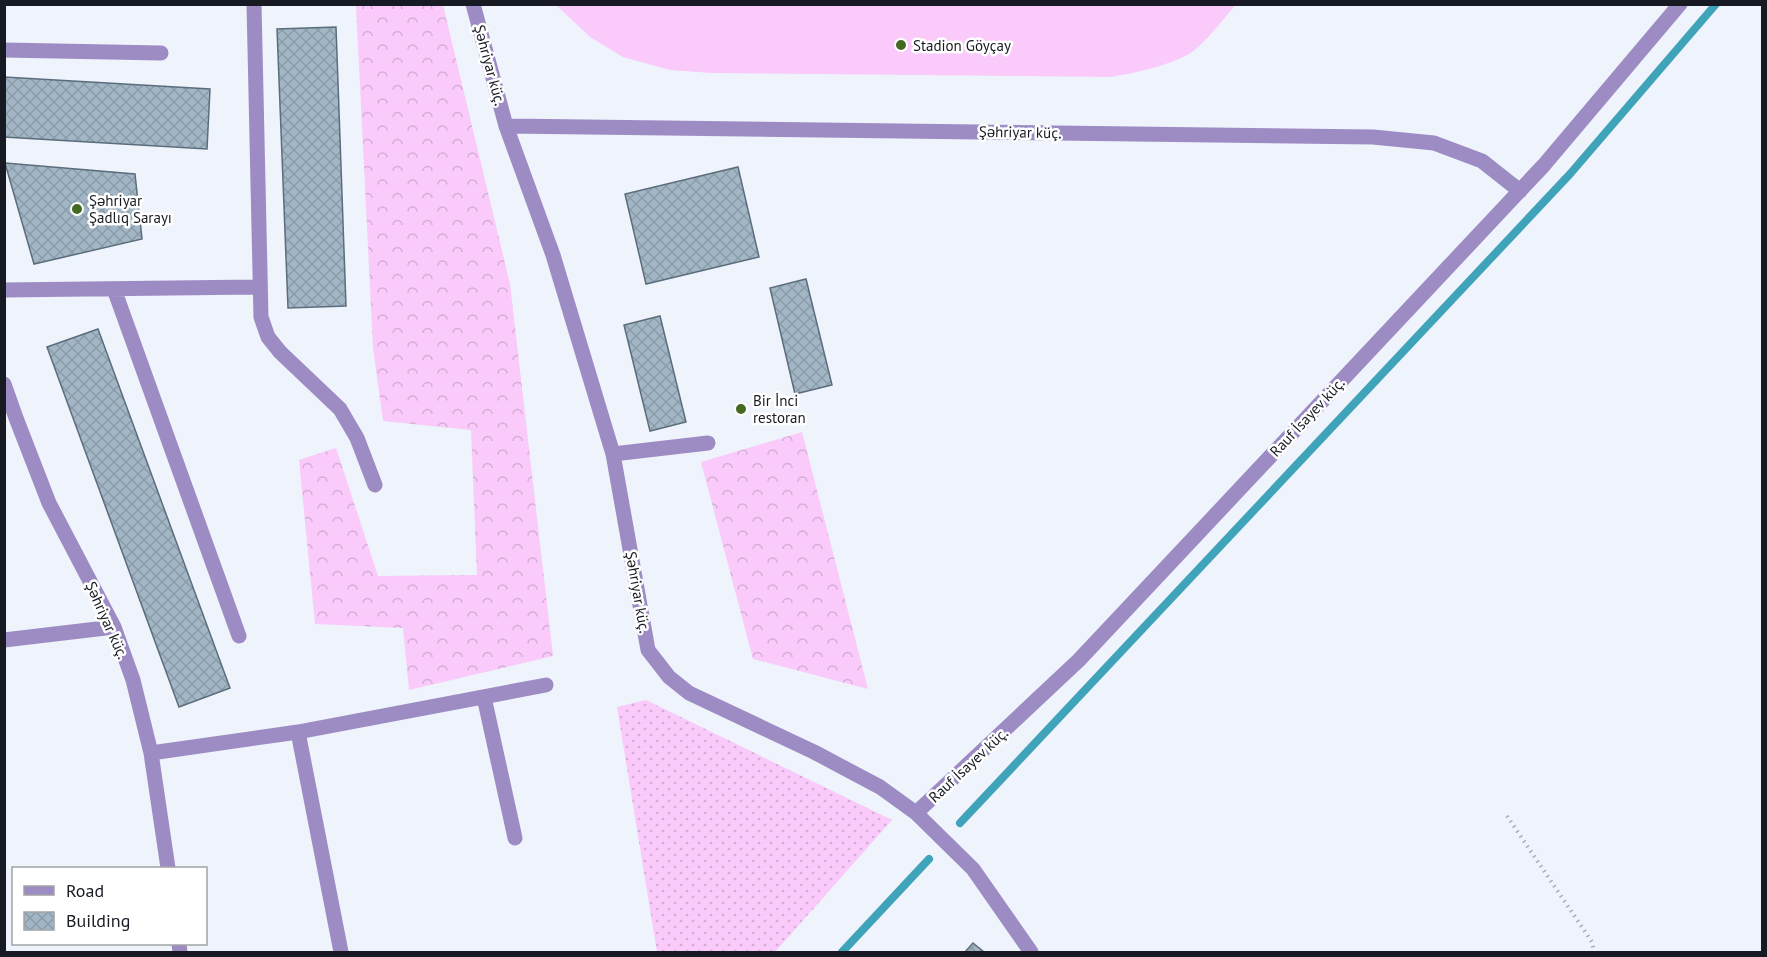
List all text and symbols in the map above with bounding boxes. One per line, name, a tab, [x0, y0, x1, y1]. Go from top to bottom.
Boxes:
street label: Şəhriyar küç.	[470, 23, 510, 107]
place label: Stadion Göyçay	[913, 36, 1011, 55]
marker: Stadion Göyçay	[894, 38, 908, 52]
street label: Şəhriyar küç.	[979, 122, 1061, 142]
place label: Şəhriyar Şadlıq Sarayı	[89, 191, 172, 227]
marker: Şəhriyar Şadlıq Sarayı	[70, 202, 84, 216]
street label: Rauf İsayev küç.	[1266, 373, 1348, 461]
place label: Bir İnci restoran	[753, 391, 806, 427]
marker: Bir İnci restoran	[734, 402, 748, 416]
street label: Şəhriyar küç.	[621, 550, 655, 634]
street label: Şəhriyar küç.	[82, 578, 132, 662]
street label: Rauf İsayev küç.	[924, 724, 1012, 806]
legend	[12, 867, 207, 945]
text: Road	[66, 879, 104, 902]
text: Building	[66, 909, 130, 932]

